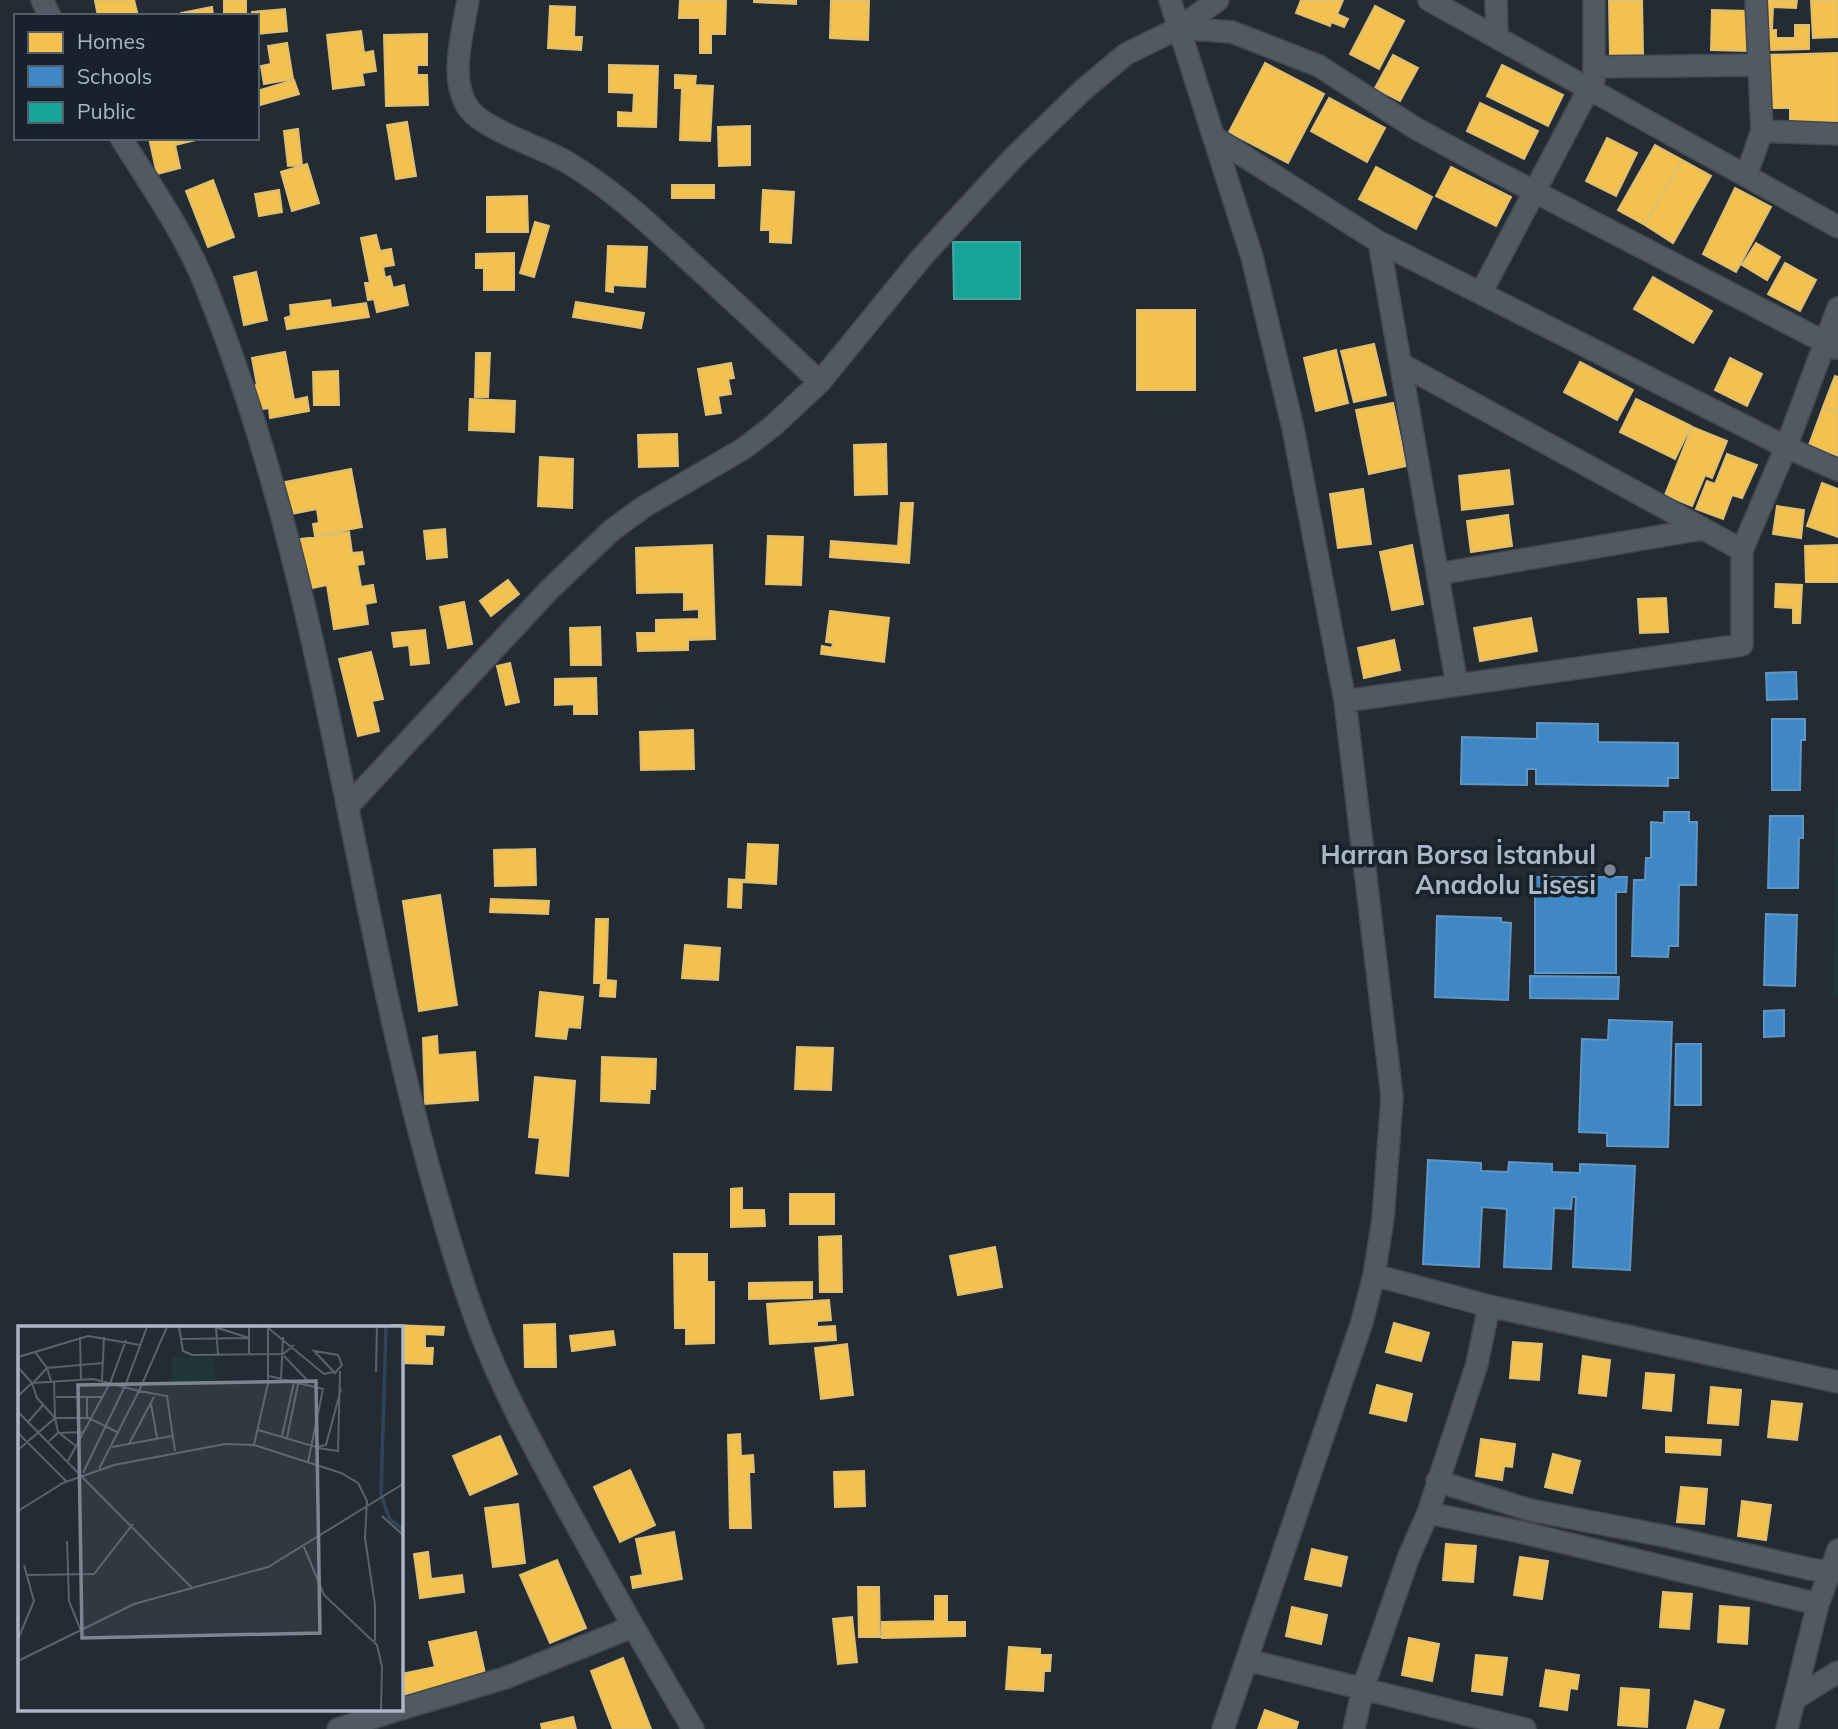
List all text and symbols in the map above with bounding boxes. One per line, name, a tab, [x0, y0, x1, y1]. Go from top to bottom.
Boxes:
legend	[14, 14, 259, 140]
text: Homes	[77, 28, 145, 54]
text: Schools	[77, 63, 152, 89]
text: Public	[77, 98, 136, 124]
place label: Harran Borsa İstanbul Anadolu Lisesi	[1321, 838, 1596, 901]
marker: Harran Borsa İstanbul Anadolu Lisesi	[1602, 862, 1618, 878]
inset map	[18, 1326, 402, 1712]

